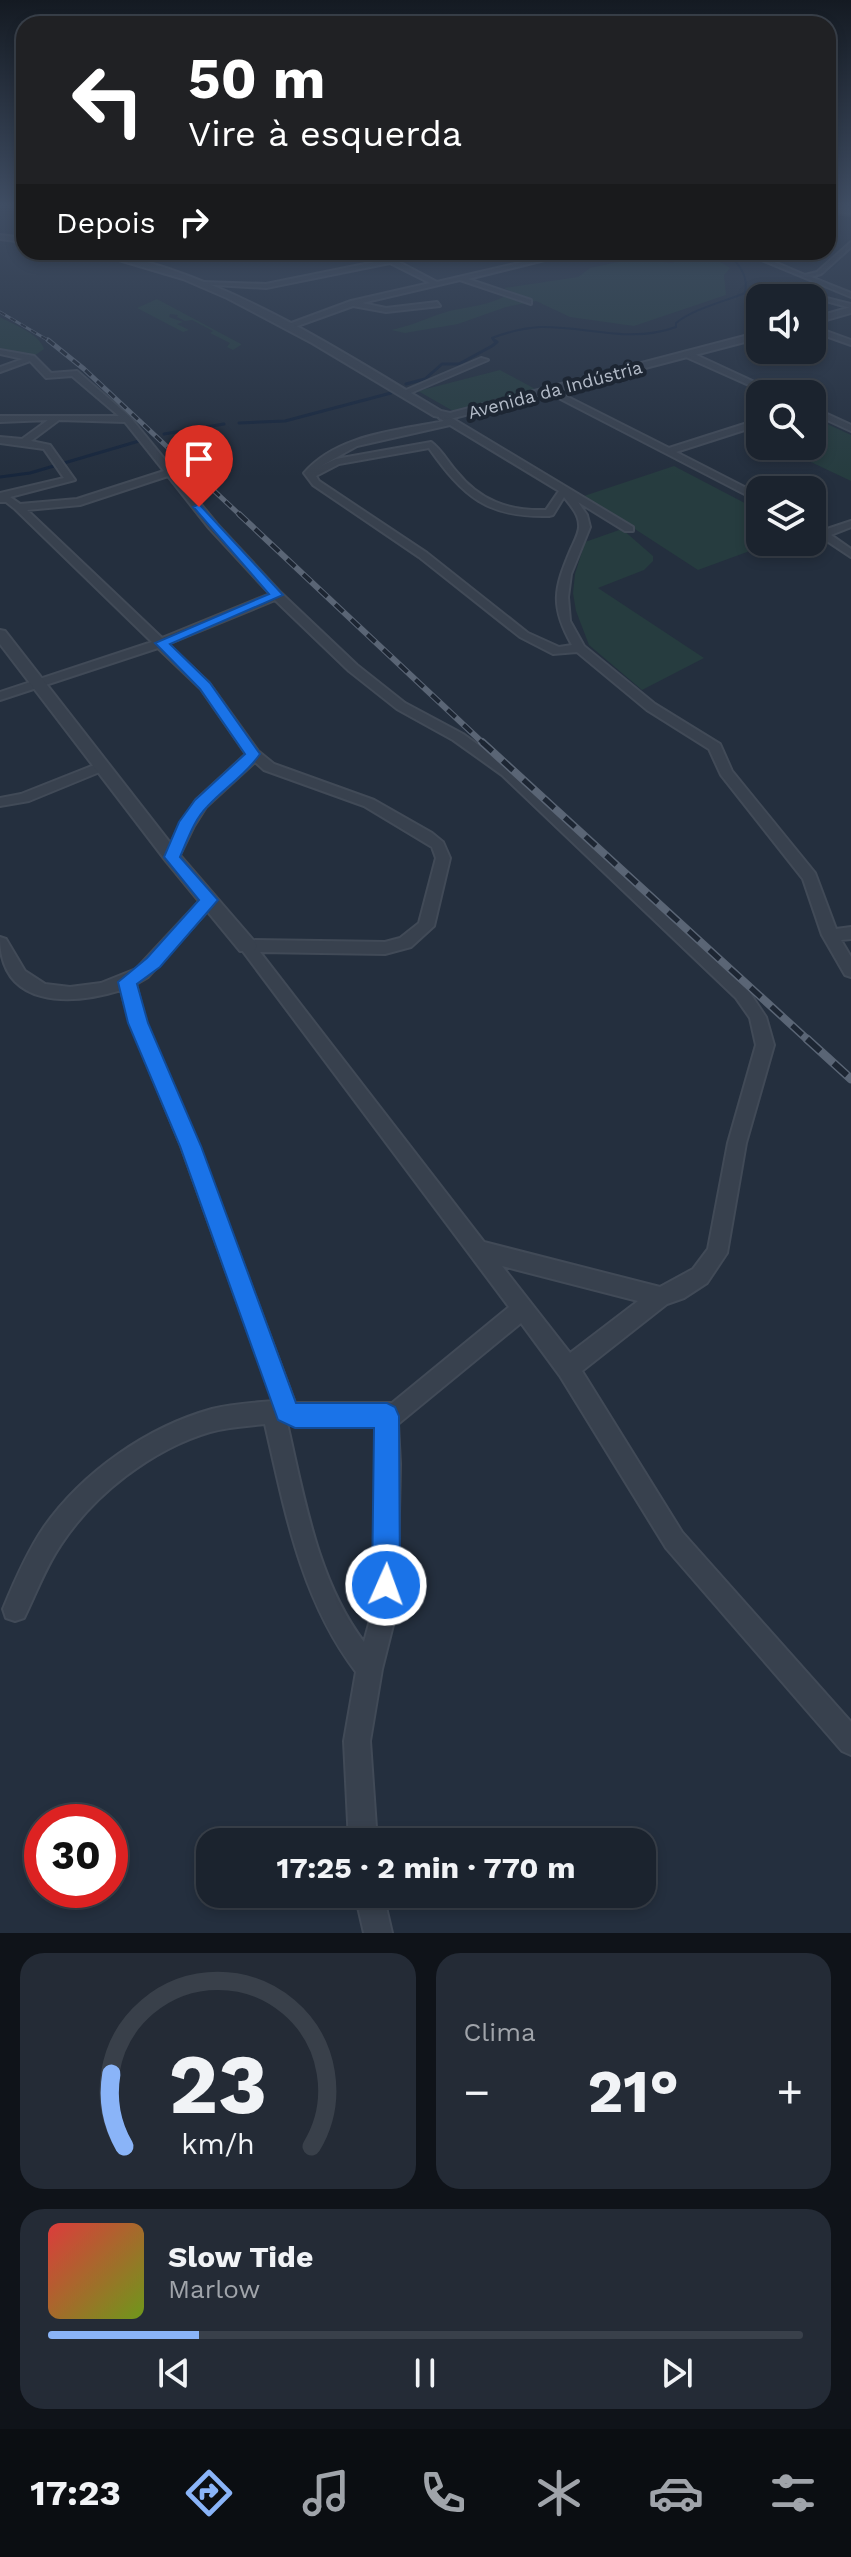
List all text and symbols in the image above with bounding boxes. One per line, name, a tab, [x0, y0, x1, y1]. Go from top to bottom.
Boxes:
text: 50 m	[188, 46, 325, 112]
icon: left	[56, 48, 160, 152]
text: Vire à esquerda	[188, 113, 462, 155]
icon: right	[172, 200, 216, 244]
text: Depois	[56, 205, 156, 240]
map controls	[746, 284, 826, 556]
button: sound	[746, 284, 826, 364]
street label: Avenida da Indústria	[465, 356, 644, 423]
button: search	[746, 380, 826, 460]
pin	[165, 425, 233, 507]
icon: arrive	[177, 437, 221, 481]
button: layers	[746, 476, 826, 556]
position arrow	[344, 1543, 428, 1627]
speed limit sign: 30	[24, 1804, 128, 1908]
text: 17:25 · 2 min · 770 m	[277, 1850, 575, 1885]
text: Clima	[464, 2017, 536, 2047]
text: 23	[168, 2036, 267, 2133]
text: 21°	[588, 2056, 679, 2127]
text: −	[464, 2066, 490, 2118]
text: +	[776, 2066, 803, 2118]
text: km/h	[181, 2127, 255, 2161]
text: Slow Tide	[168, 2239, 313, 2274]
text: Marlow	[168, 2274, 260, 2304]
icon: previous	[152, 2351, 196, 2395]
icon: pause	[403, 2351, 447, 2395]
icon: next	[655, 2351, 699, 2395]
icon: directions	[181, 2465, 237, 2521]
icon: music	[298, 2465, 354, 2521]
icon: phone	[415, 2465, 471, 2521]
icon: climate	[531, 2465, 587, 2521]
icon: car	[648, 2465, 704, 2521]
icon: filters	[765, 2465, 821, 2521]
text: 17:23	[30, 2472, 121, 2514]

